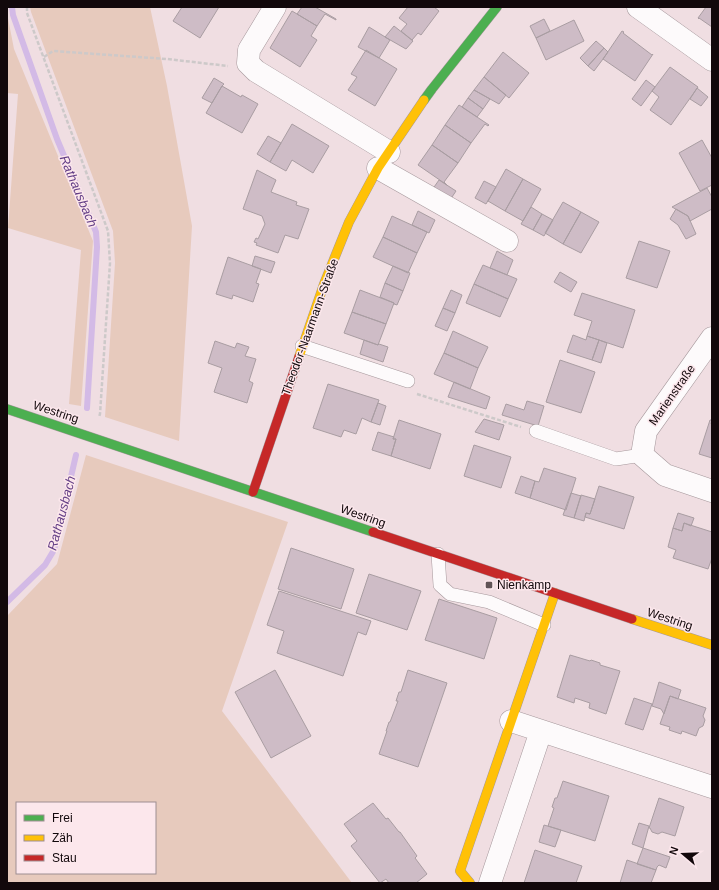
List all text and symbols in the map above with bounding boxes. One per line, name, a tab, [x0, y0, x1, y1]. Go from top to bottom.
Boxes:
water label: Rathausbach	[57, 153, 100, 229]
street label: Theodor-Naarmann-Straße	[279, 256, 341, 397]
street label: Marienstraße	[646, 362, 698, 428]
street label: Westring	[31, 398, 81, 426]
water label: Rathausbach	[44, 474, 79, 552]
street label: Westring	[338, 502, 388, 530]
place label: Nienkamp	[497, 578, 551, 592]
marker: Nienkamp	[484, 580, 494, 590]
street label: Westring	[645, 605, 695, 633]
legend	[16, 802, 156, 874]
text: Frei	[52, 811, 73, 825]
text: Zäh	[52, 831, 73, 845]
north arrow	[663, 834, 703, 874]
text: N	[667, 845, 681, 856]
text: Stau	[52, 851, 77, 865]

